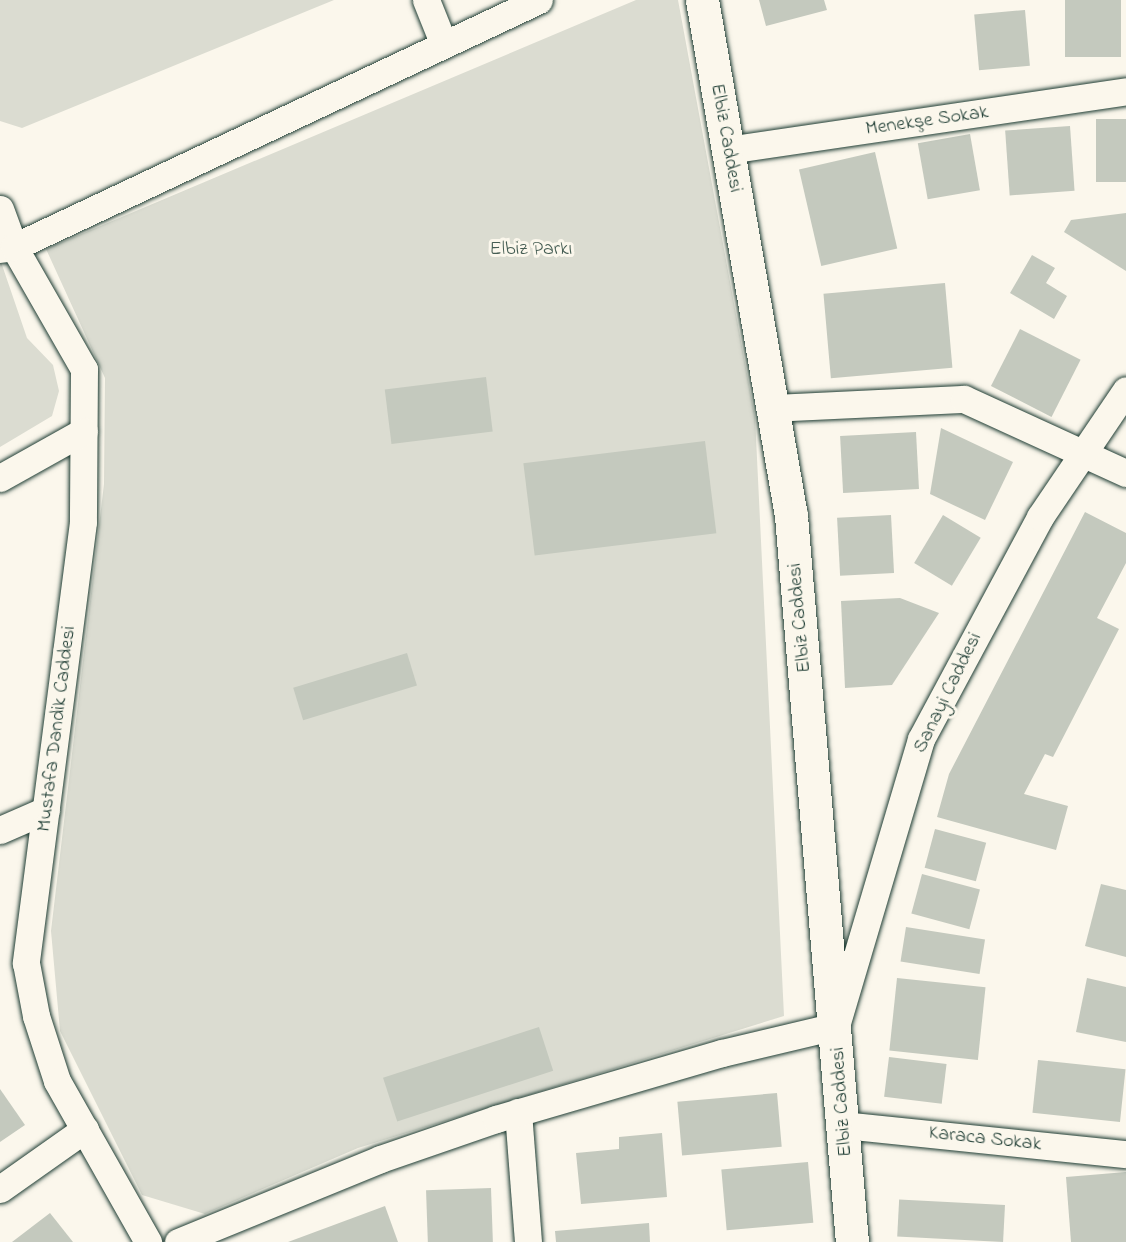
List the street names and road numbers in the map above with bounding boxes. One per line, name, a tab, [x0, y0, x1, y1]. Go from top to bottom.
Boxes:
street label: Elbiz Caddesi	[705, 82, 747, 194]
street label: Menekşe Sokak	[864, 101, 990, 141]
street label: Elbiz Caddesi	[783, 562, 817, 674]
street label: Mustafa Dandik Caddesi	[32, 625, 82, 833]
street label: Sanayi Caddesi	[908, 629, 988, 757]
street label: Elbiz Caddesi	[826, 1046, 858, 1158]
street label: Karaca Sokak	[927, 1121, 1043, 1157]

